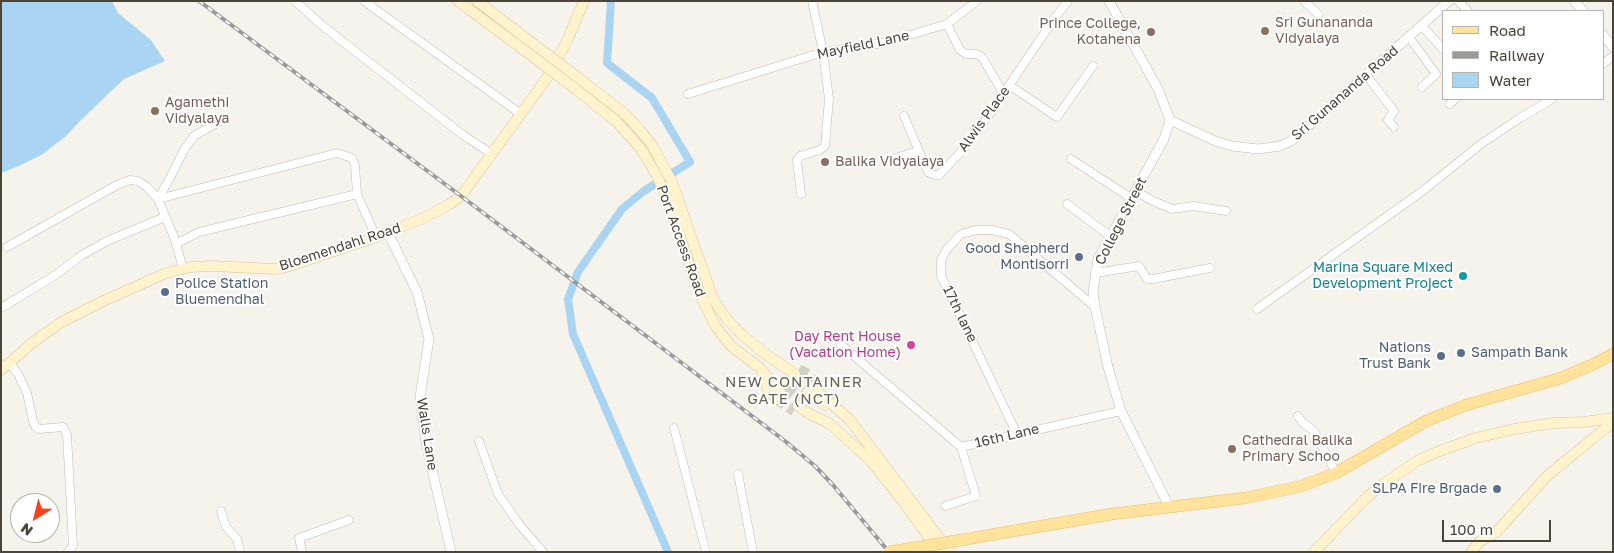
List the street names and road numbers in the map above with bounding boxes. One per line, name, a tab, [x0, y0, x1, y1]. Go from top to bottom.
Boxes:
street label: Mayfield Lane	[815, 27, 911, 63]
street label: Sri Gunananda Road	[1288, 42, 1402, 144]
street label: Alwis Place	[955, 83, 1013, 155]
street label: College Street	[1092, 174, 1150, 268]
street label: Port Access Road	[653, 183, 709, 299]
street label: Bloemendahl Road	[277, 219, 403, 275]
street label: 17th lane	[939, 283, 981, 345]
street label: Walls Lane	[413, 396, 441, 472]
street label: 16th Lane	[973, 420, 1041, 452]

